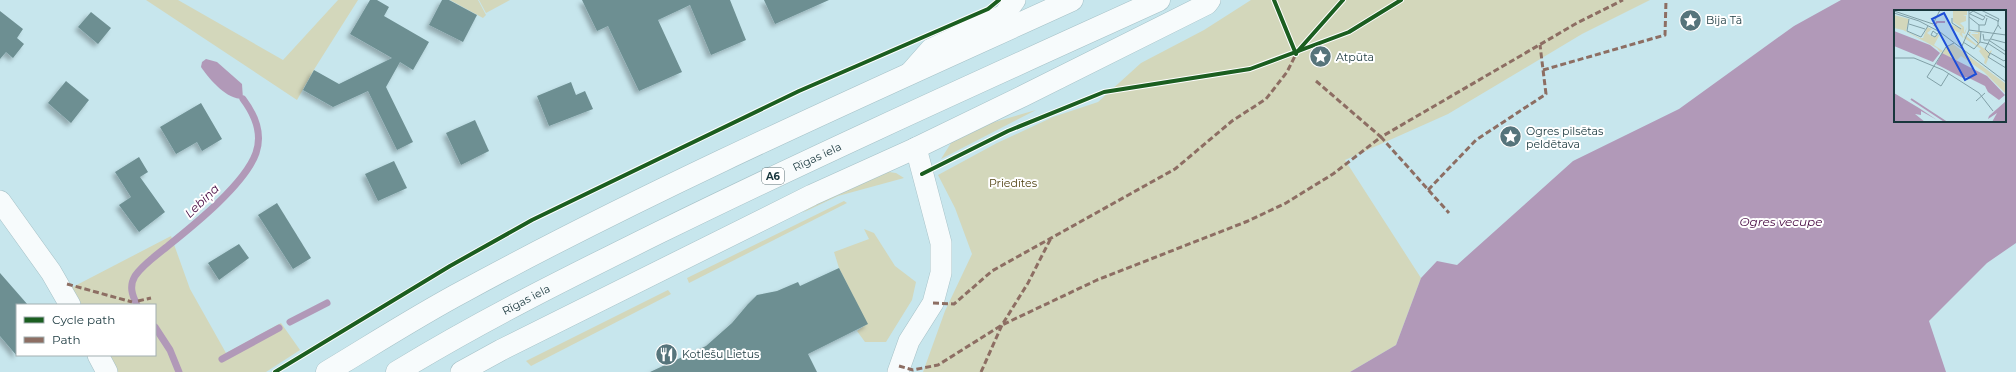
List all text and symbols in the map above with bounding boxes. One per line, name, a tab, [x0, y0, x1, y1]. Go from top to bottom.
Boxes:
place icon: Bija Tā	[1677, 7, 1703, 33]
inset map	[1894, 10, 2006, 122]
place label: Bija Tā	[1706, 13, 1742, 27]
place icon: Atpūta	[1307, 44, 1333, 70]
place label: Atpūta	[1336, 50, 1374, 64]
place icon: Ogres pilsētas peldētava	[1497, 124, 1523, 150]
place label: Ogres pilsētas peldētava	[1526, 124, 1604, 151]
street label: Rīgas iela	[790, 139, 844, 174]
road number: A6	[762, 168, 784, 184]
park label: Priedītes	[989, 176, 1038, 190]
water label: Lebiņa	[181, 181, 222, 221]
water label: Ogres vecupe	[1740, 214, 1822, 229]
street label: Rīgas iela	[500, 281, 552, 318]
legend	[16, 304, 156, 356]
text: Cycle path	[52, 312, 115, 327]
text: Path	[52, 332, 81, 347]
restaurant icon: Kotlešu Lietus	[654, 341, 680, 367]
place label: Kotlešu Lietus	[682, 347, 760, 361]

